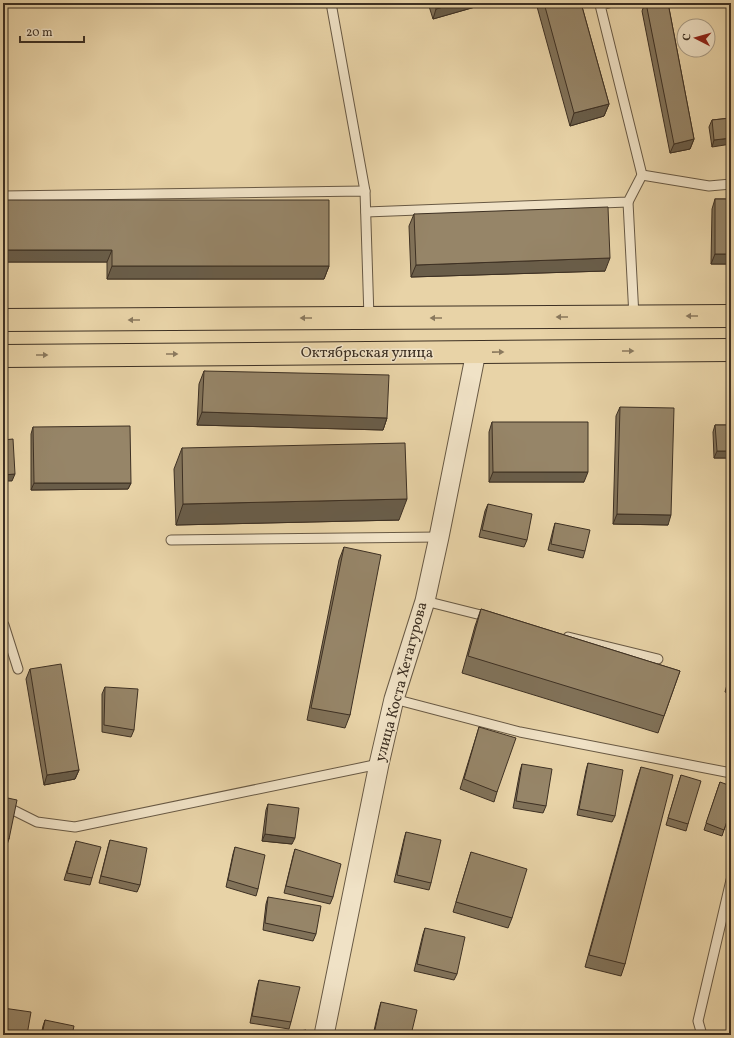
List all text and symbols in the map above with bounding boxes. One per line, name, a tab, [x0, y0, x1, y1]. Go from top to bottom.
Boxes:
scale bar	[20, 18, 84, 44]
north arrow	[676, 18, 716, 58]
text: 20 m	[26, 25, 53, 41]
text: С	[680, 33, 695, 41]
one-way arrow	[685, 313, 698, 319]
one-way arrow	[555, 314, 568, 320]
one-way arrow	[300, 315, 312, 322]
one-way arrow	[429, 315, 442, 321]
one-way arrow	[128, 316, 140, 323]
street label: Октябрьская улица	[301, 343, 433, 364]
one-way arrow	[622, 348, 635, 354]
one-way arrow	[492, 349, 505, 355]
one-way arrow	[166, 351, 179, 357]
one-way arrow	[36, 352, 49, 358]
street label: улица Коста Хетагурова	[371, 600, 433, 764]

